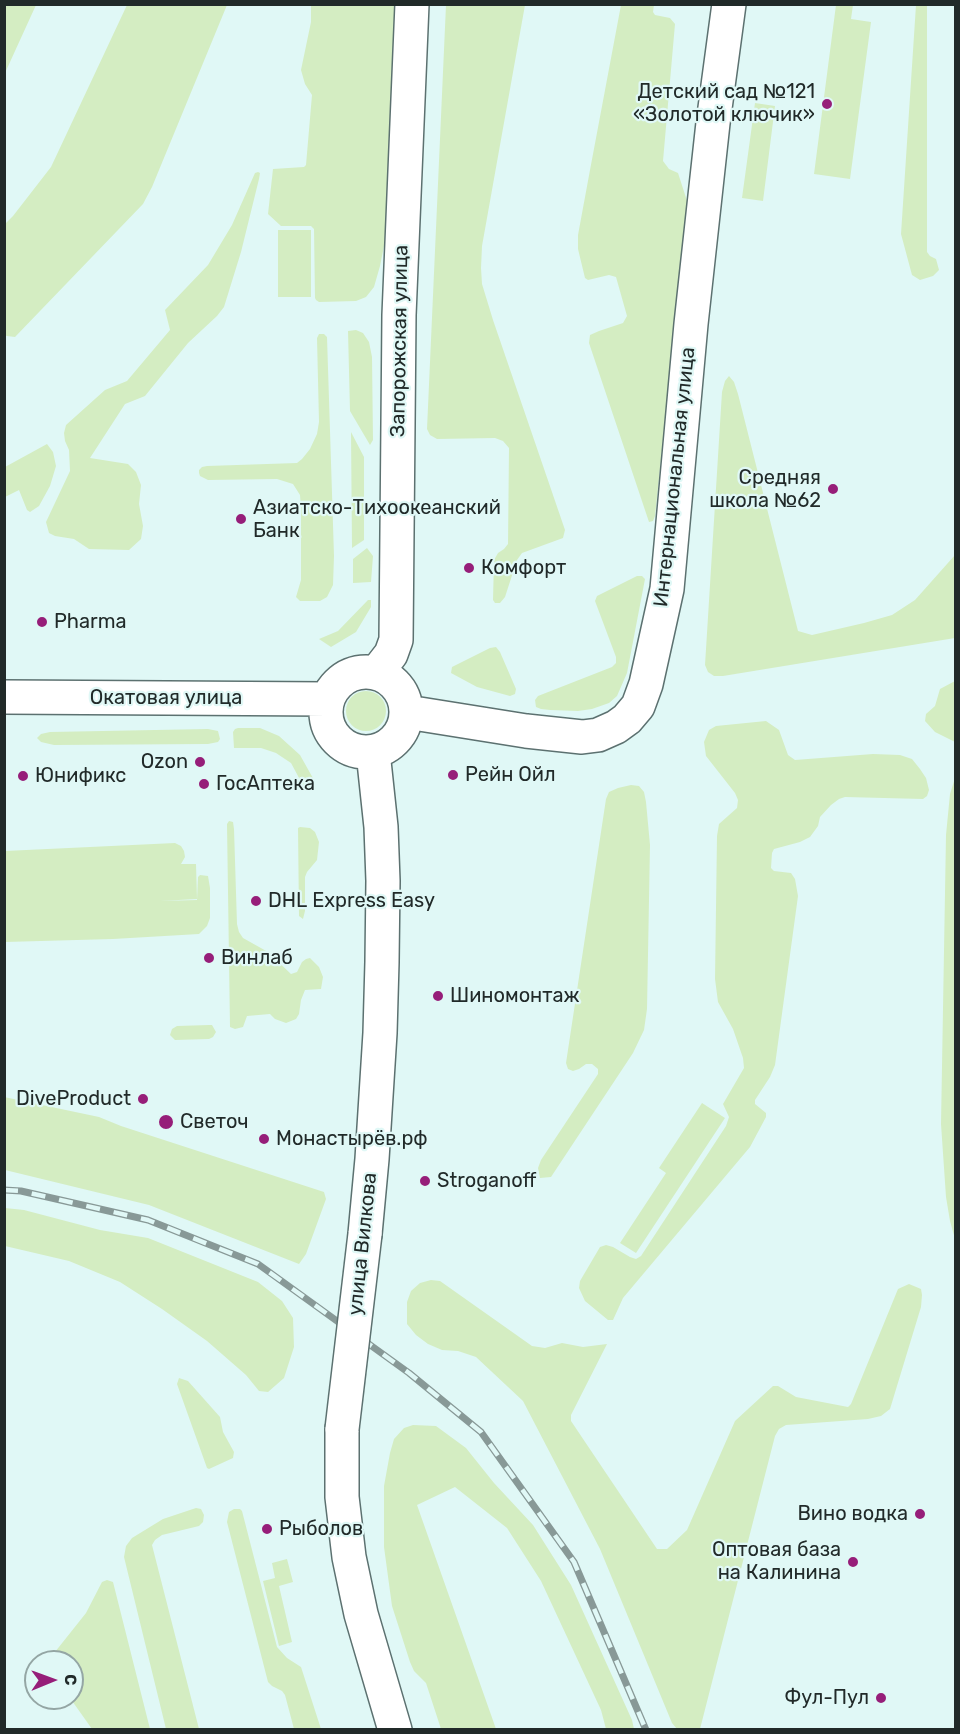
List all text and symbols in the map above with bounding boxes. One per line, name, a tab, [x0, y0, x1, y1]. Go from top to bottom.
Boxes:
place label: Детский сад №121 «Золотой ключик»	[633, 80, 815, 127]
marker: Детский сад №121 «Золотой ключик»	[820, 97, 834, 111]
street label: Запорожская улица	[386, 245, 414, 437]
street label: Интернациональная улица	[649, 346, 701, 608]
place label: Средняя школа №62	[709, 466, 821, 513]
marker: Средняя школа №62	[826, 482, 840, 496]
place label: Азиатско-Тихоокеанский Банк	[253, 496, 501, 543]
marker: Азиатско-Тихоокеанский Банк	[234, 512, 248, 526]
place label: Комфорт	[481, 556, 566, 580]
marker: Комфорт	[462, 561, 476, 575]
place label: Pharma	[54, 610, 126, 634]
marker: Pharma	[35, 615, 49, 629]
street label: Окатовая улица	[90, 686, 242, 710]
place label: Ozon	[141, 750, 188, 774]
marker: Ozon	[193, 755, 207, 769]
place label: Рейн Ойл	[465, 763, 556, 787]
place label: Юнификс	[35, 764, 126, 788]
marker: Рейн Ойл	[446, 768, 460, 782]
marker: Юнификс	[16, 769, 30, 783]
place label: ГосАптека	[216, 772, 315, 796]
marker: ГосАптека	[197, 777, 211, 791]
place label: DHL Express Easy	[268, 889, 435, 913]
marker: DHL Express Easy	[249, 894, 263, 908]
place label: Винлаб	[221, 946, 293, 970]
marker: Винлаб	[202, 951, 216, 965]
place label: Шиномонтаж	[450, 984, 580, 1008]
marker: Шиномонтаж	[431, 989, 445, 1003]
place label: DiveProduct	[16, 1087, 131, 1111]
marker: DiveProduct	[136, 1092, 150, 1106]
place label: Светоч	[180, 1110, 248, 1134]
marker: Светоч	[157, 1113, 175, 1131]
place label: Монастырёв.рф	[276, 1127, 428, 1151]
marker: Монастырёв.рф	[257, 1132, 271, 1146]
place label: Stroganoff	[437, 1169, 536, 1193]
street label: улица Вилкова	[344, 1171, 382, 1317]
marker: Stroganoff	[418, 1174, 432, 1188]
place label: Вино водка	[797, 1502, 908, 1526]
marker: Вино водка	[913, 1507, 927, 1521]
place label: Рыболов	[279, 1517, 363, 1541]
marker: Рыболов	[260, 1522, 274, 1536]
place label: Оптовая база на Калинина	[712, 1538, 841, 1585]
marker: Оптовая база на Калинина	[846, 1555, 860, 1569]
north arrow	[24, 1650, 84, 1710]
text: С	[61, 1674, 80, 1685]
place label: Фул-Пул	[784, 1686, 869, 1710]
marker: Фул-Пул	[874, 1691, 888, 1705]

